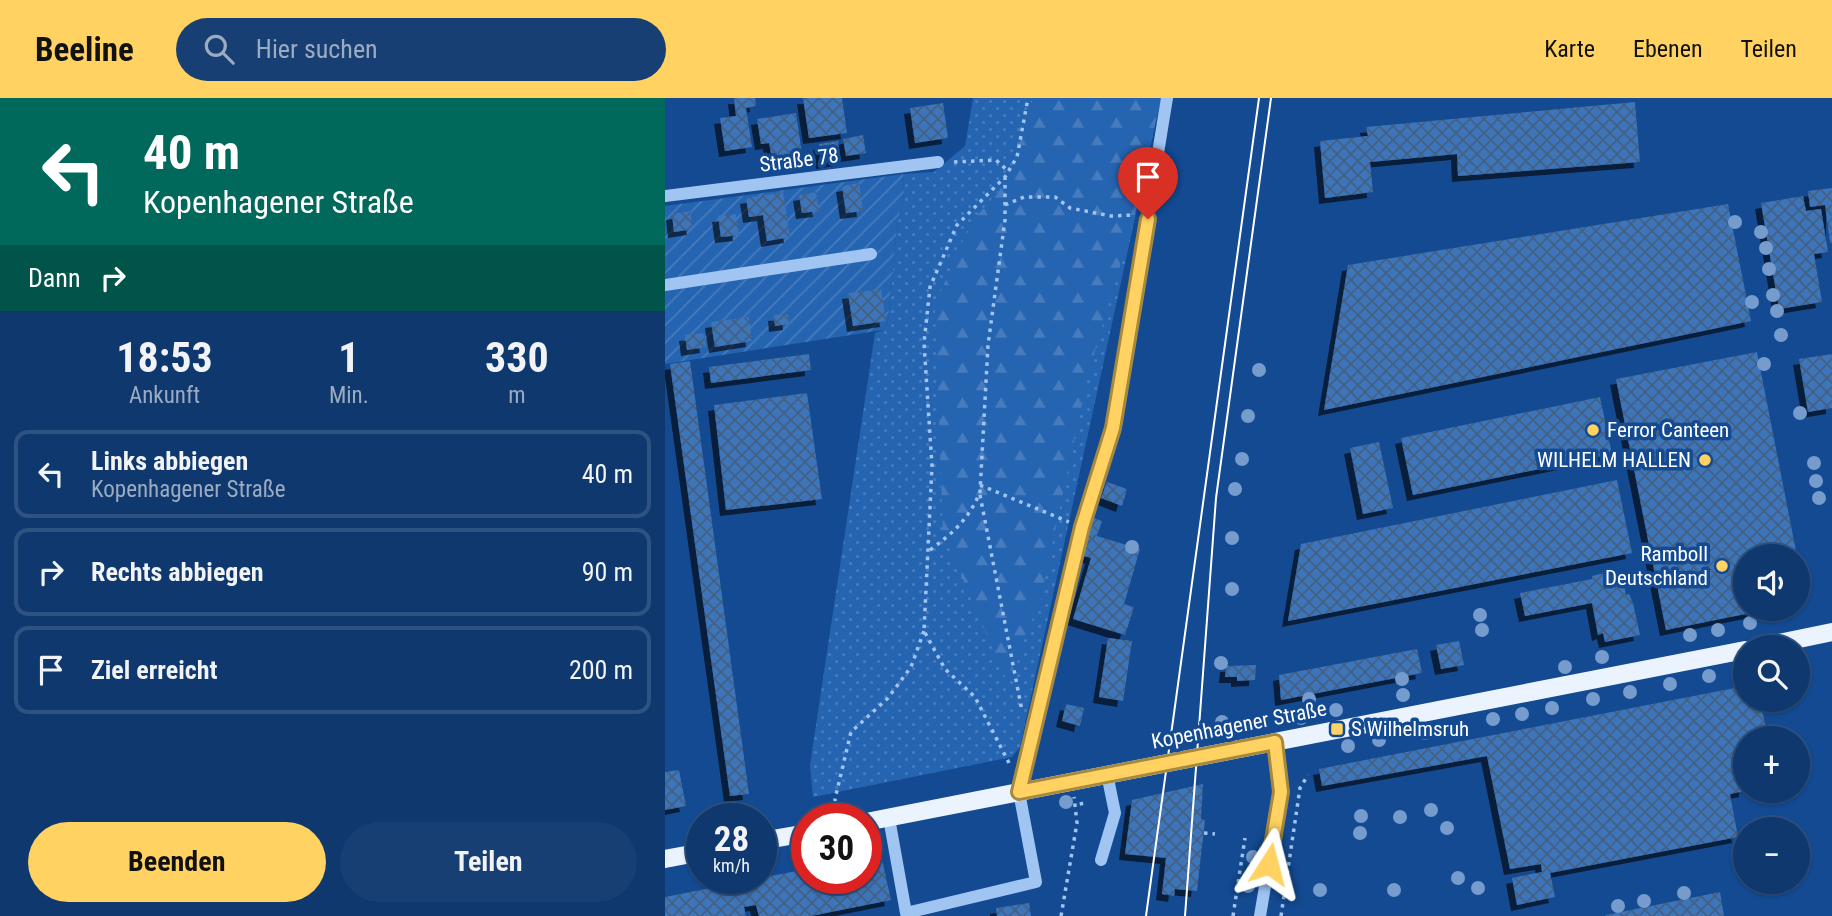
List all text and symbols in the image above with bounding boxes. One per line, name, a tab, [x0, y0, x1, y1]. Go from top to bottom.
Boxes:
search box	[176, 18, 666, 81]
text: Beeline	[35, 30, 134, 69]
icon: search	[200, 30, 238, 68]
text: Hier suchen	[256, 34, 378, 64]
text: Karte	[1544, 35, 1595, 63]
text: Ebenen	[1633, 35, 1703, 63]
text: Teilen	[1741, 35, 1797, 63]
text: 40 m	[143, 124, 240, 181]
icon: left	[28, 126, 119, 217]
street label: Straße 78	[758, 143, 840, 177]
pin	[1118, 147, 1178, 219]
icon: arrive	[1129, 158, 1167, 196]
text: Kopenhagener Straße	[143, 183, 414, 221]
icon: right	[94, 259, 132, 297]
text: Dann	[28, 263, 80, 293]
text: 18:53	[116, 333, 213, 382]
text: 1	[338, 333, 359, 382]
text: 330	[485, 333, 549, 382]
text: Ankunft	[129, 382, 200, 409]
text: Min.	[329, 382, 369, 409]
text: m	[508, 382, 526, 409]
place label: Ferror Canteen	[1607, 418, 1729, 442]
marker: Ferror Canteen	[1585, 422, 1601, 438]
text: Links abbiegen	[91, 446, 248, 476]
place label: WILHELM HALLEN	[1537, 448, 1691, 472]
marker: WILHELM HALLEN	[1697, 452, 1713, 468]
icon: left	[32, 455, 70, 493]
text: 40 m	[582, 459, 633, 489]
text: Kopenhagener Straße	[91, 476, 286, 503]
place label: Ramboll Deutschland	[1605, 542, 1708, 590]
map controls	[1733, 544, 1810, 894]
button: sound	[1733, 544, 1810, 621]
icon: right	[32, 553, 70, 591]
text: Rechts abbiegen	[91, 557, 264, 587]
text: 90 m	[582, 557, 633, 587]
marker: Ramboll Deutschland	[1714, 558, 1730, 574]
button: search	[1733, 635, 1810, 712]
icon: arrive	[32, 651, 70, 689]
text: Ziel erreicht	[91, 655, 217, 685]
text: 200 m	[569, 655, 633, 685]
street label: Kopenhagener Straße	[1149, 696, 1329, 754]
place label: S Wilhelmsruh	[1351, 717, 1469, 741]
marker: S Wilhelmsruh	[1329, 721, 1345, 737]
button: +	[1733, 726, 1810, 803]
speed limit sign: 30	[791, 803, 882, 894]
button: −	[1733, 817, 1810, 894]
text: 28	[714, 819, 749, 860]
button: Beenden	[28, 822, 326, 902]
button: Teilen	[340, 822, 637, 902]
position arrow	[1232, 827, 1306, 901]
text: km/h	[713, 855, 750, 876]

